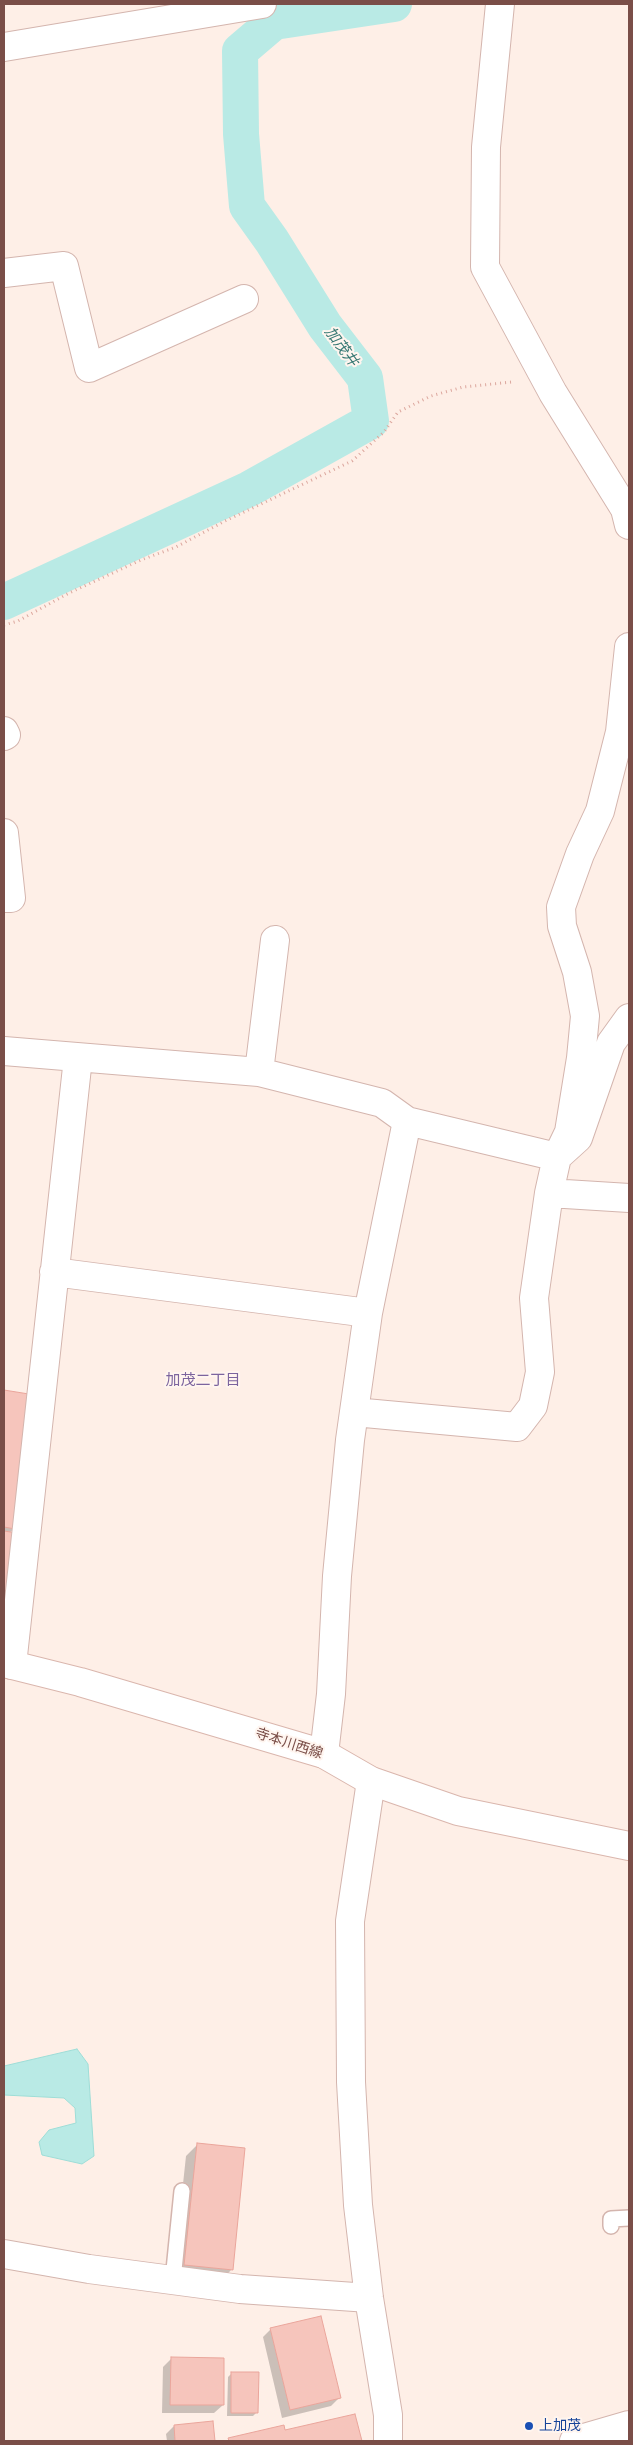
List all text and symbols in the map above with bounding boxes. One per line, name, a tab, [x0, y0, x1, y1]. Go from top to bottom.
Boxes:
water label: 加茂井	[320, 324, 362, 370]
district label: 加茂二丁目	[166, 1372, 240, 1390]
street label: 寺本川西線	[253, 1725, 325, 1763]
place label: 上加茂	[539, 2418, 581, 2434]
marker: 上加茂	[523, 2420, 535, 2432]

